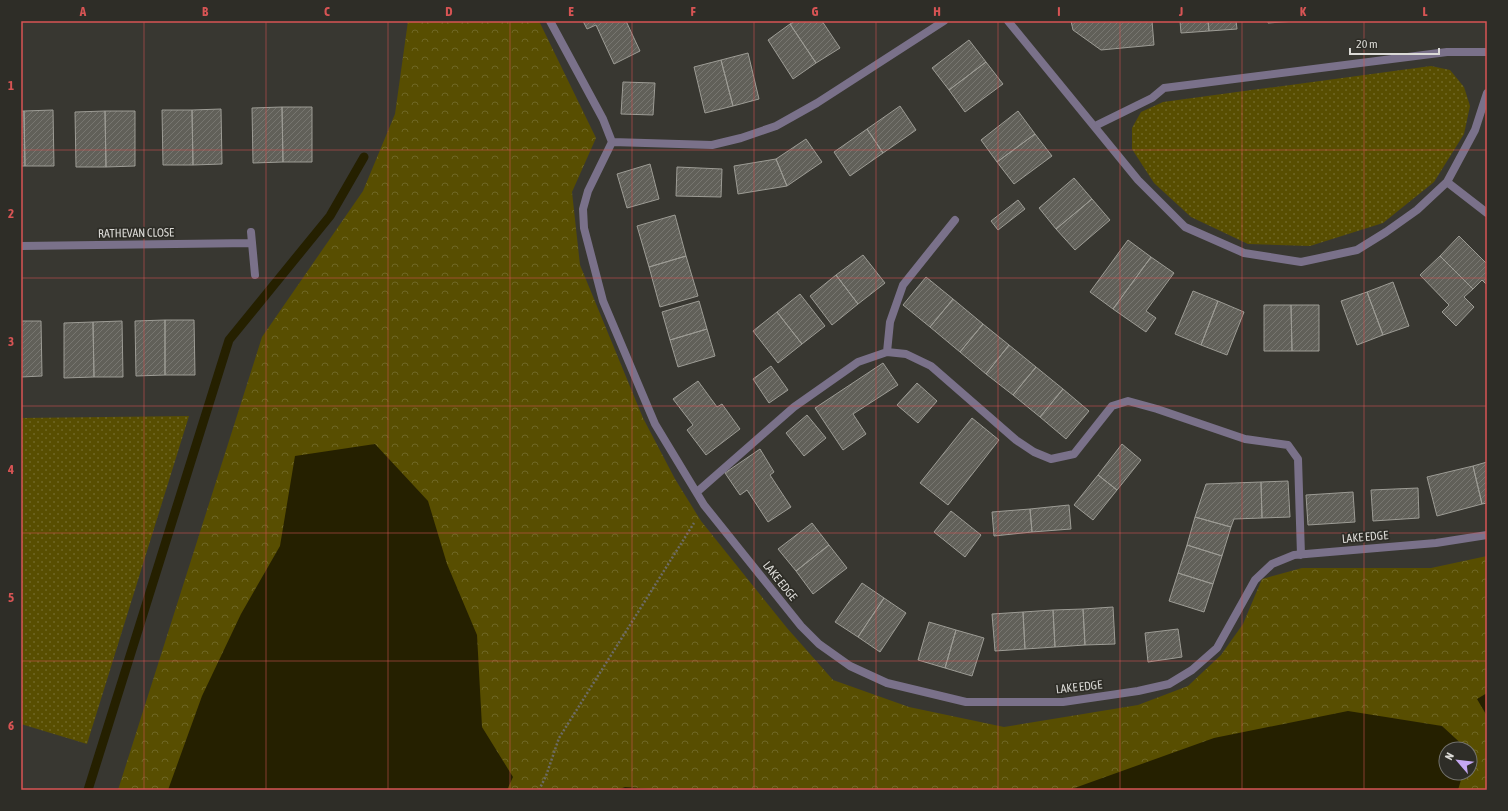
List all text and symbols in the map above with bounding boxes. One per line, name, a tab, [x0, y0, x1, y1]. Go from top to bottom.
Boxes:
text: A	[79, 4, 87, 19]
text: B	[202, 4, 209, 19]
text: C	[324, 4, 330, 19]
text: D	[445, 4, 453, 19]
text: E	[568, 4, 574, 19]
text: F	[690, 4, 696, 19]
text: G	[812, 4, 819, 19]
text: H	[933, 4, 941, 19]
text: I	[1057, 4, 1061, 19]
text: J	[1178, 4, 1183, 19]
text: K	[1300, 4, 1307, 19]
text: L	[1422, 4, 1428, 19]
scale bar	[1350, 30, 1439, 56]
text: 20 m	[1356, 37, 1378, 51]
text: 1	[8, 78, 14, 93]
text: 2	[8, 206, 14, 221]
street label: RATHEVAN CLOSE	[98, 225, 174, 241]
text: 3	[8, 334, 14, 349]
text: 4	[7, 462, 14, 477]
street label: LAKE EDGE	[1341, 528, 1389, 546]
street label: LAKE EDGE	[760, 559, 800, 603]
text: 5	[8, 590, 14, 605]
street label: LAKE EDGE	[1055, 678, 1103, 696]
text: 6	[8, 718, 14, 733]
north arrow	[1438, 741, 1478, 781]
text: N	[1442, 751, 1456, 762]

